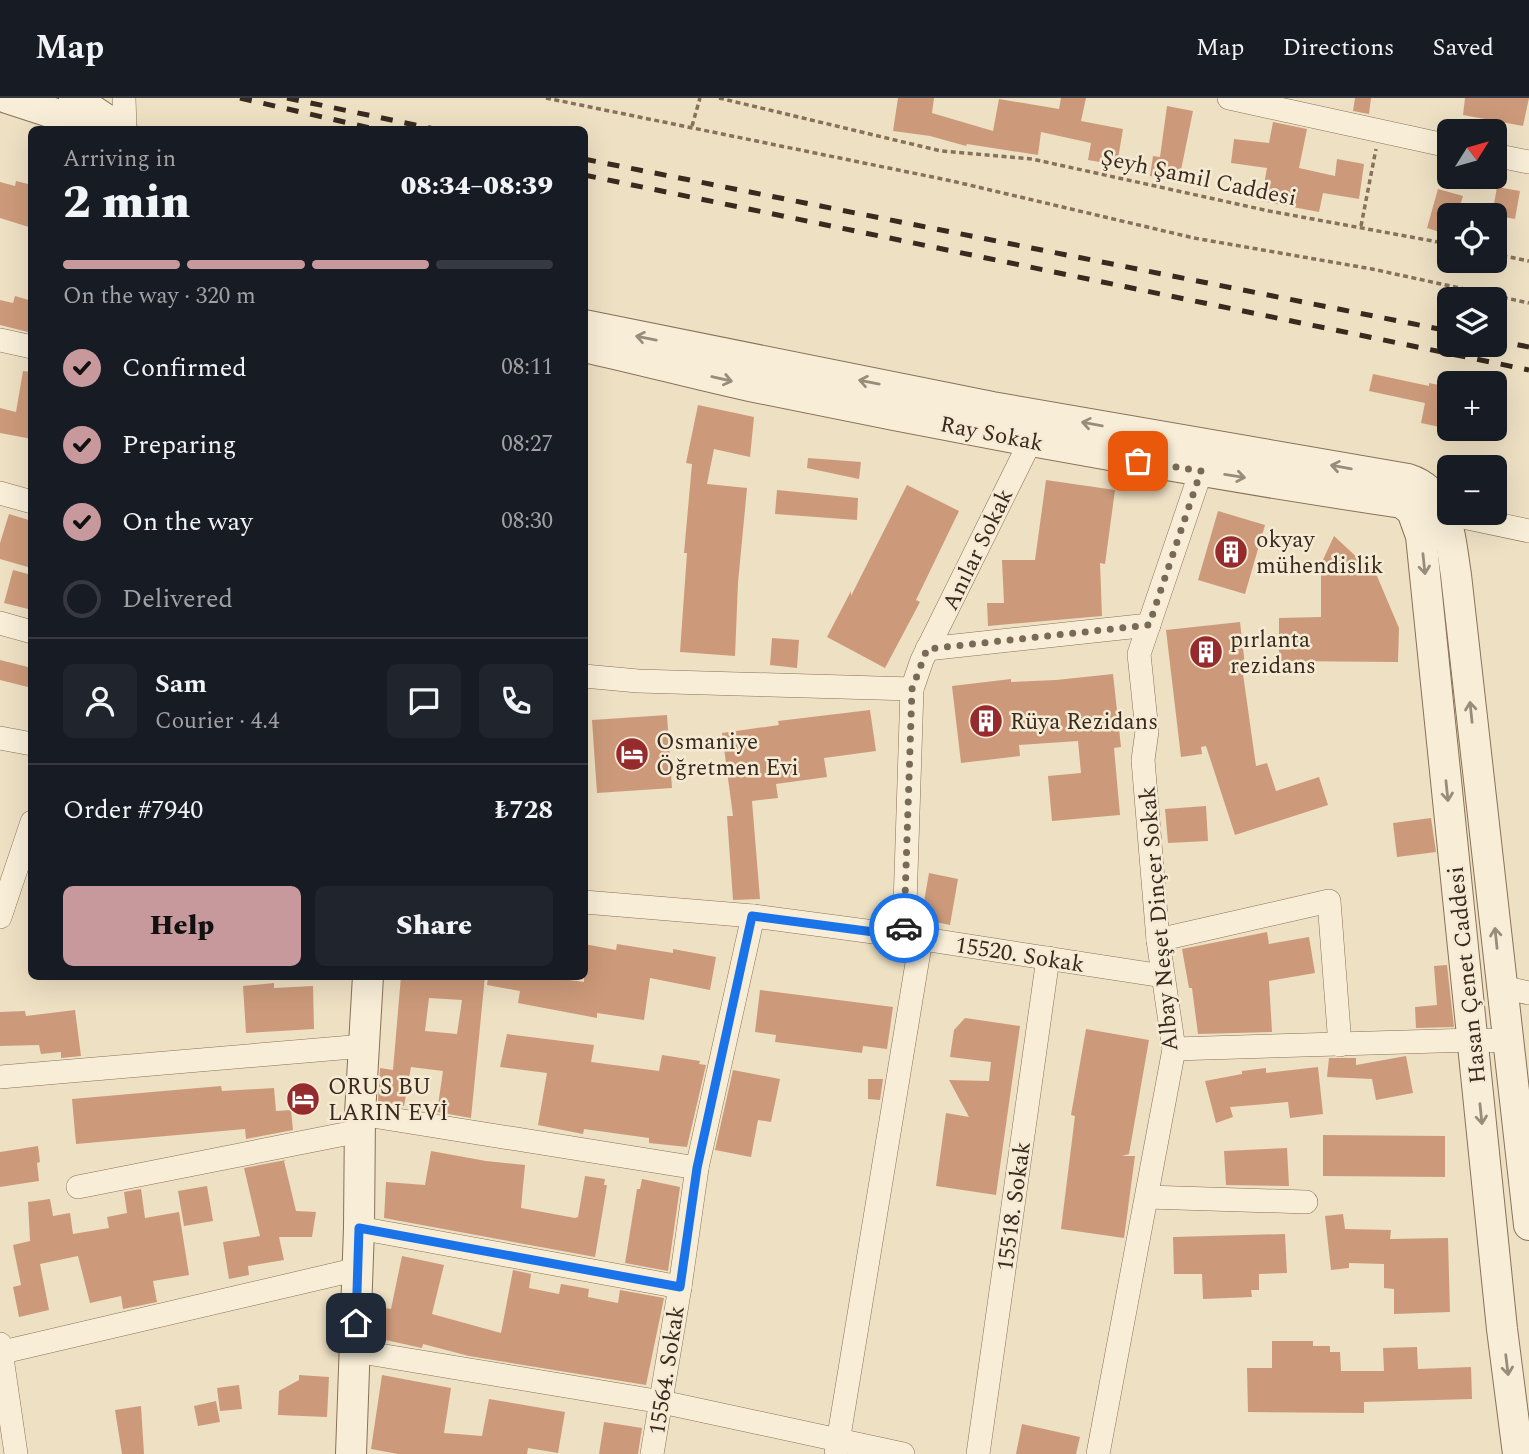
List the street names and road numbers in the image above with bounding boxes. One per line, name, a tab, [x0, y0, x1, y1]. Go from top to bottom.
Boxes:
street label: Şeyh Şamil Caddesi	[1098, 141, 1300, 216]
street label: Ray Sokak	[937, 407, 1047, 462]
street label: Anılar Sokak	[934, 482, 1023, 617]
street label: Albay Neşet Dinçer Sokak	[1130, 785, 1189, 1053]
street label: Hasan Çenet Caddesi	[1439, 864, 1496, 1085]
street label: 15520. Sokak	[953, 928, 1087, 983]
street label: 15518. Sokak	[988, 1139, 1041, 1273]
street label: 15564. Sokak	[640, 1303, 695, 1437]

